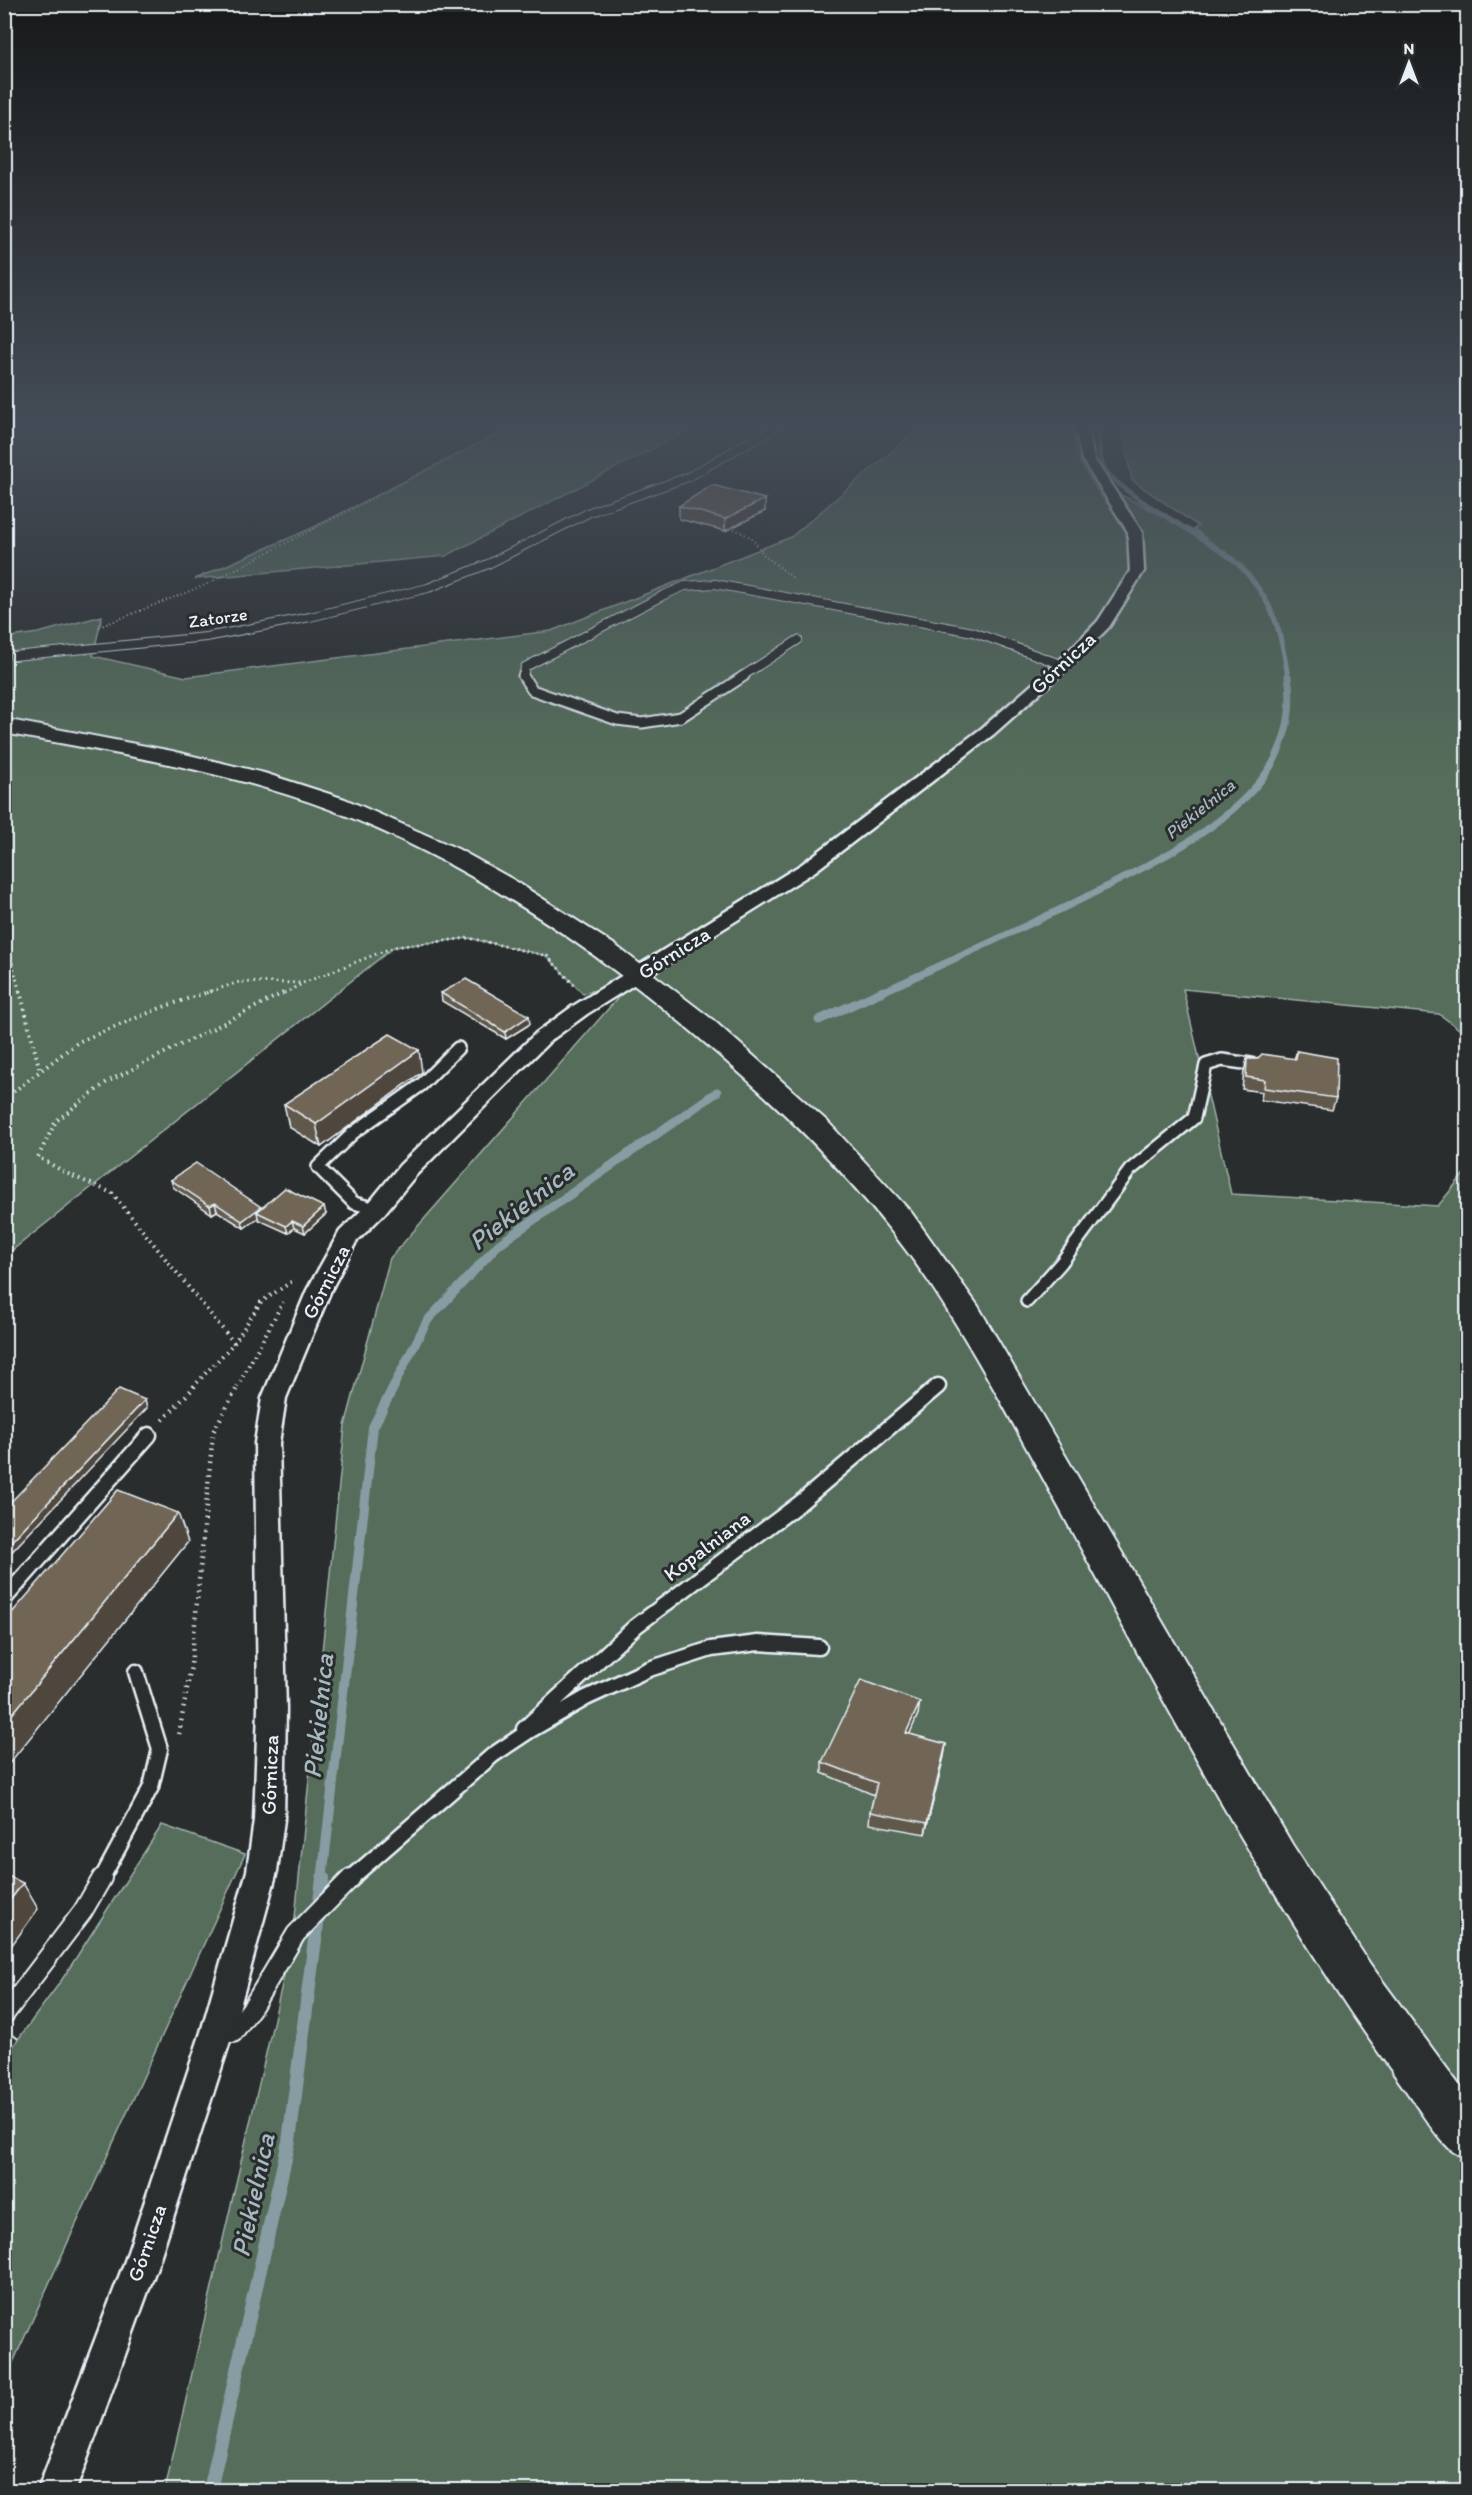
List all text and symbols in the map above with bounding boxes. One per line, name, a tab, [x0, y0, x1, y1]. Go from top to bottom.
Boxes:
north arrow	[1379, 33, 1439, 93]
text: N	[1404, 39, 1414, 58]
street label: Zatorze	[187, 603, 249, 633]
street label: Górnicza	[1025, 626, 1100, 699]
water label: Piekielnica	[1161, 774, 1240, 844]
street label: Górnicza	[633, 921, 714, 984]
water label: Piekielnica	[461, 1153, 581, 1257]
street label: Górnicza	[296, 1240, 355, 1323]
street label: Kopalniana	[659, 1505, 755, 1586]
water label: Piekielnica	[295, 1651, 341, 1780]
street label: Górnicza	[256, 1735, 283, 1815]
water label: Piekielnica	[223, 2129, 282, 2260]
street label: Górnicza	[122, 2201, 171, 2285]

